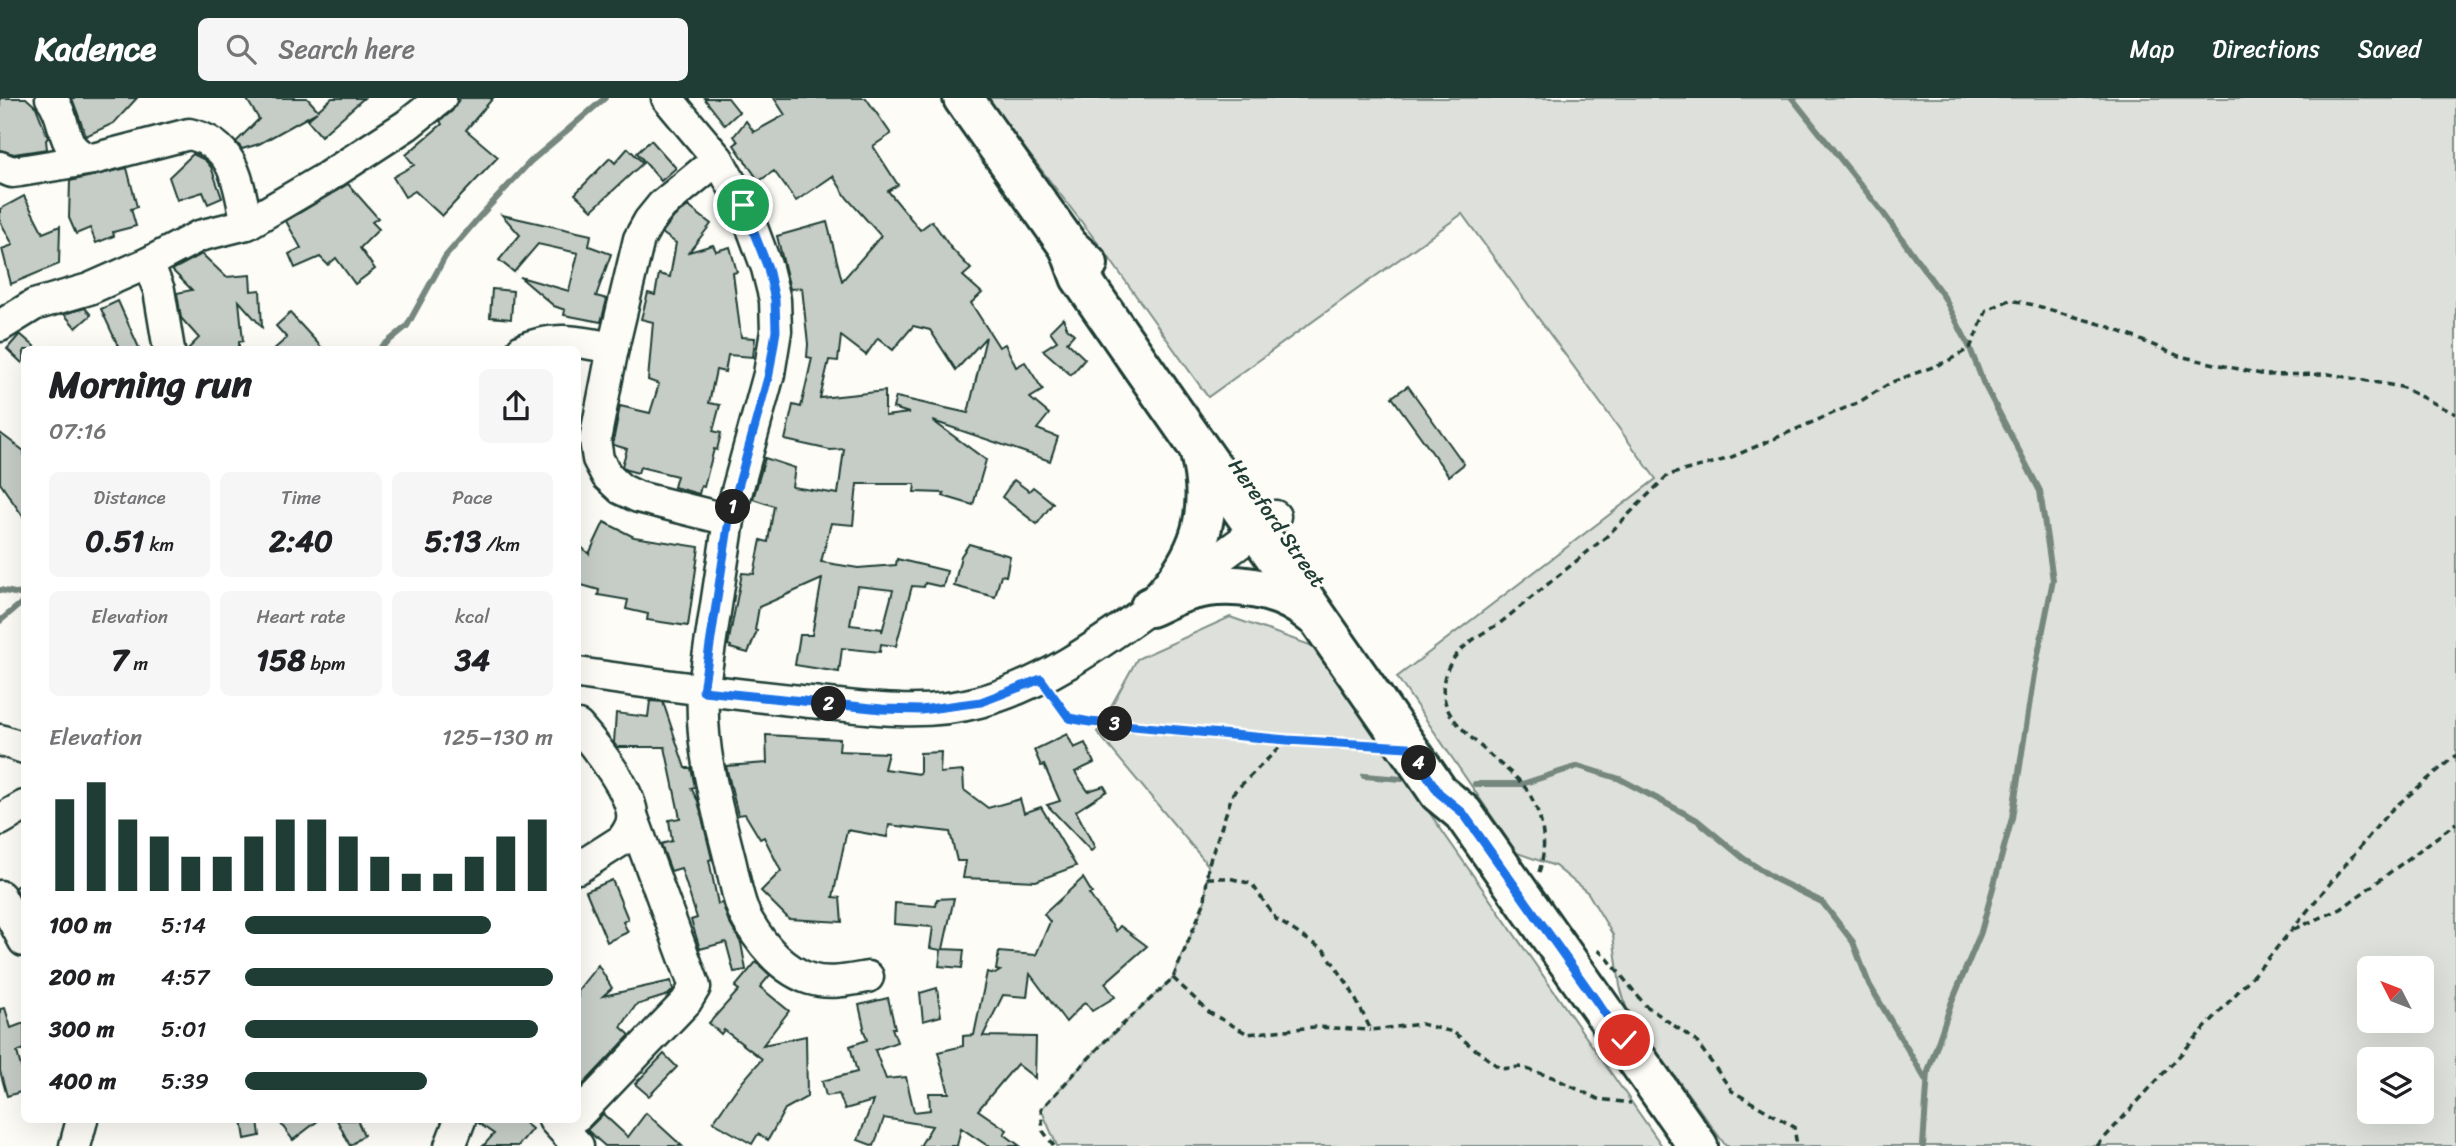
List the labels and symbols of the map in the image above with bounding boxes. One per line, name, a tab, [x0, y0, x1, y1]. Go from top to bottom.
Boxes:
pin	[713, 175, 773, 235]
street label: Hereford Street	[1218, 450, 1336, 596]
pin: 1	[716, 490, 750, 524]
pin: 2	[812, 686, 846, 722]
pin: 3	[1098, 706, 1132, 742]
pin: 4	[1402, 746, 1436, 780]
north arrow	[2357, 956, 2434, 1032]
pin	[1594, 1010, 1654, 1070]

